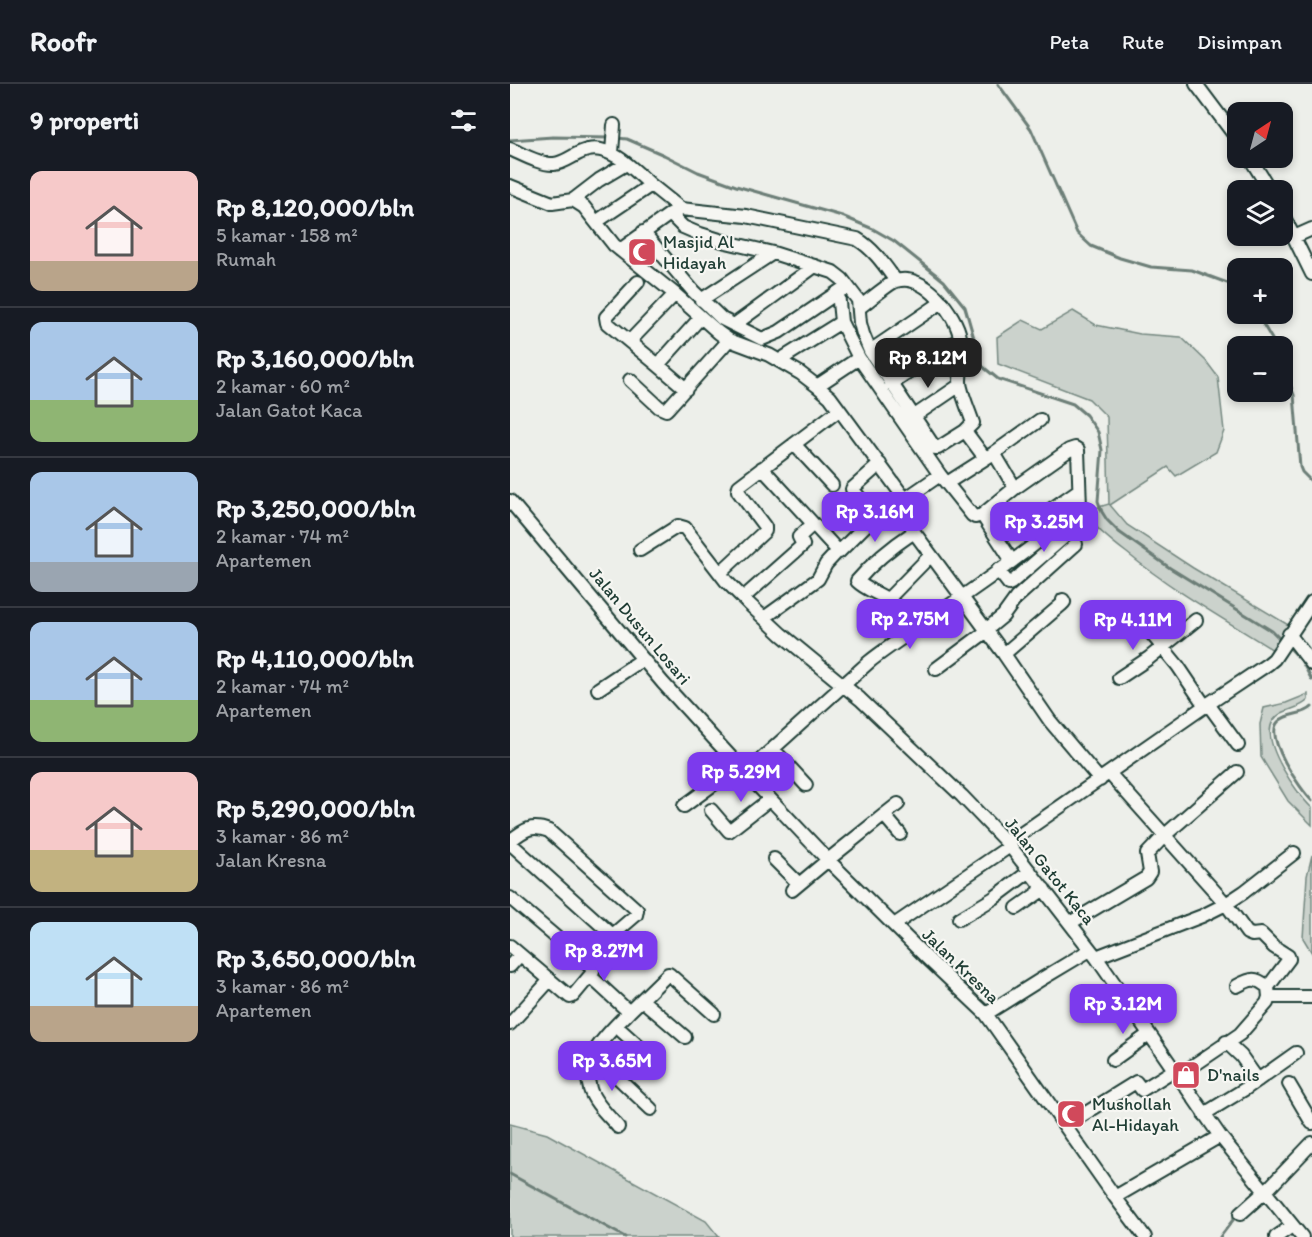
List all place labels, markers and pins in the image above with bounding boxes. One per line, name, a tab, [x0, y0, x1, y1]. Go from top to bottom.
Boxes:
place label: Masjid Al Hidayah	[663, 231, 734, 274]
mosque icon: Masjid Al Hidayah	[626, 236, 658, 268]
pin: Rp 8.12M	[866, 338, 990, 389]
pin: Rp 3.16M	[813, 492, 937, 543]
pin: Rp 3.25M	[982, 502, 1106, 553]
pin: Rp 2.75M	[848, 599, 972, 650]
pin: Rp 4.11M	[1071, 600, 1195, 651]
pin: Rp 5.29M	[679, 752, 803, 803]
pin: Rp 8.27M	[542, 931, 666, 982]
pin: Rp 3.12M	[1061, 984, 1185, 1035]
pin: Rp 3.65M	[550, 1041, 674, 1092]
shop icon: D'nails	[1170, 1059, 1202, 1091]
place label: D'nails	[1207, 1064, 1260, 1086]
place label: Mushollah Al-Hidayah	[1092, 1093, 1179, 1136]
mosque icon: Mushollah Al-Hidayah	[1055, 1098, 1087, 1130]

